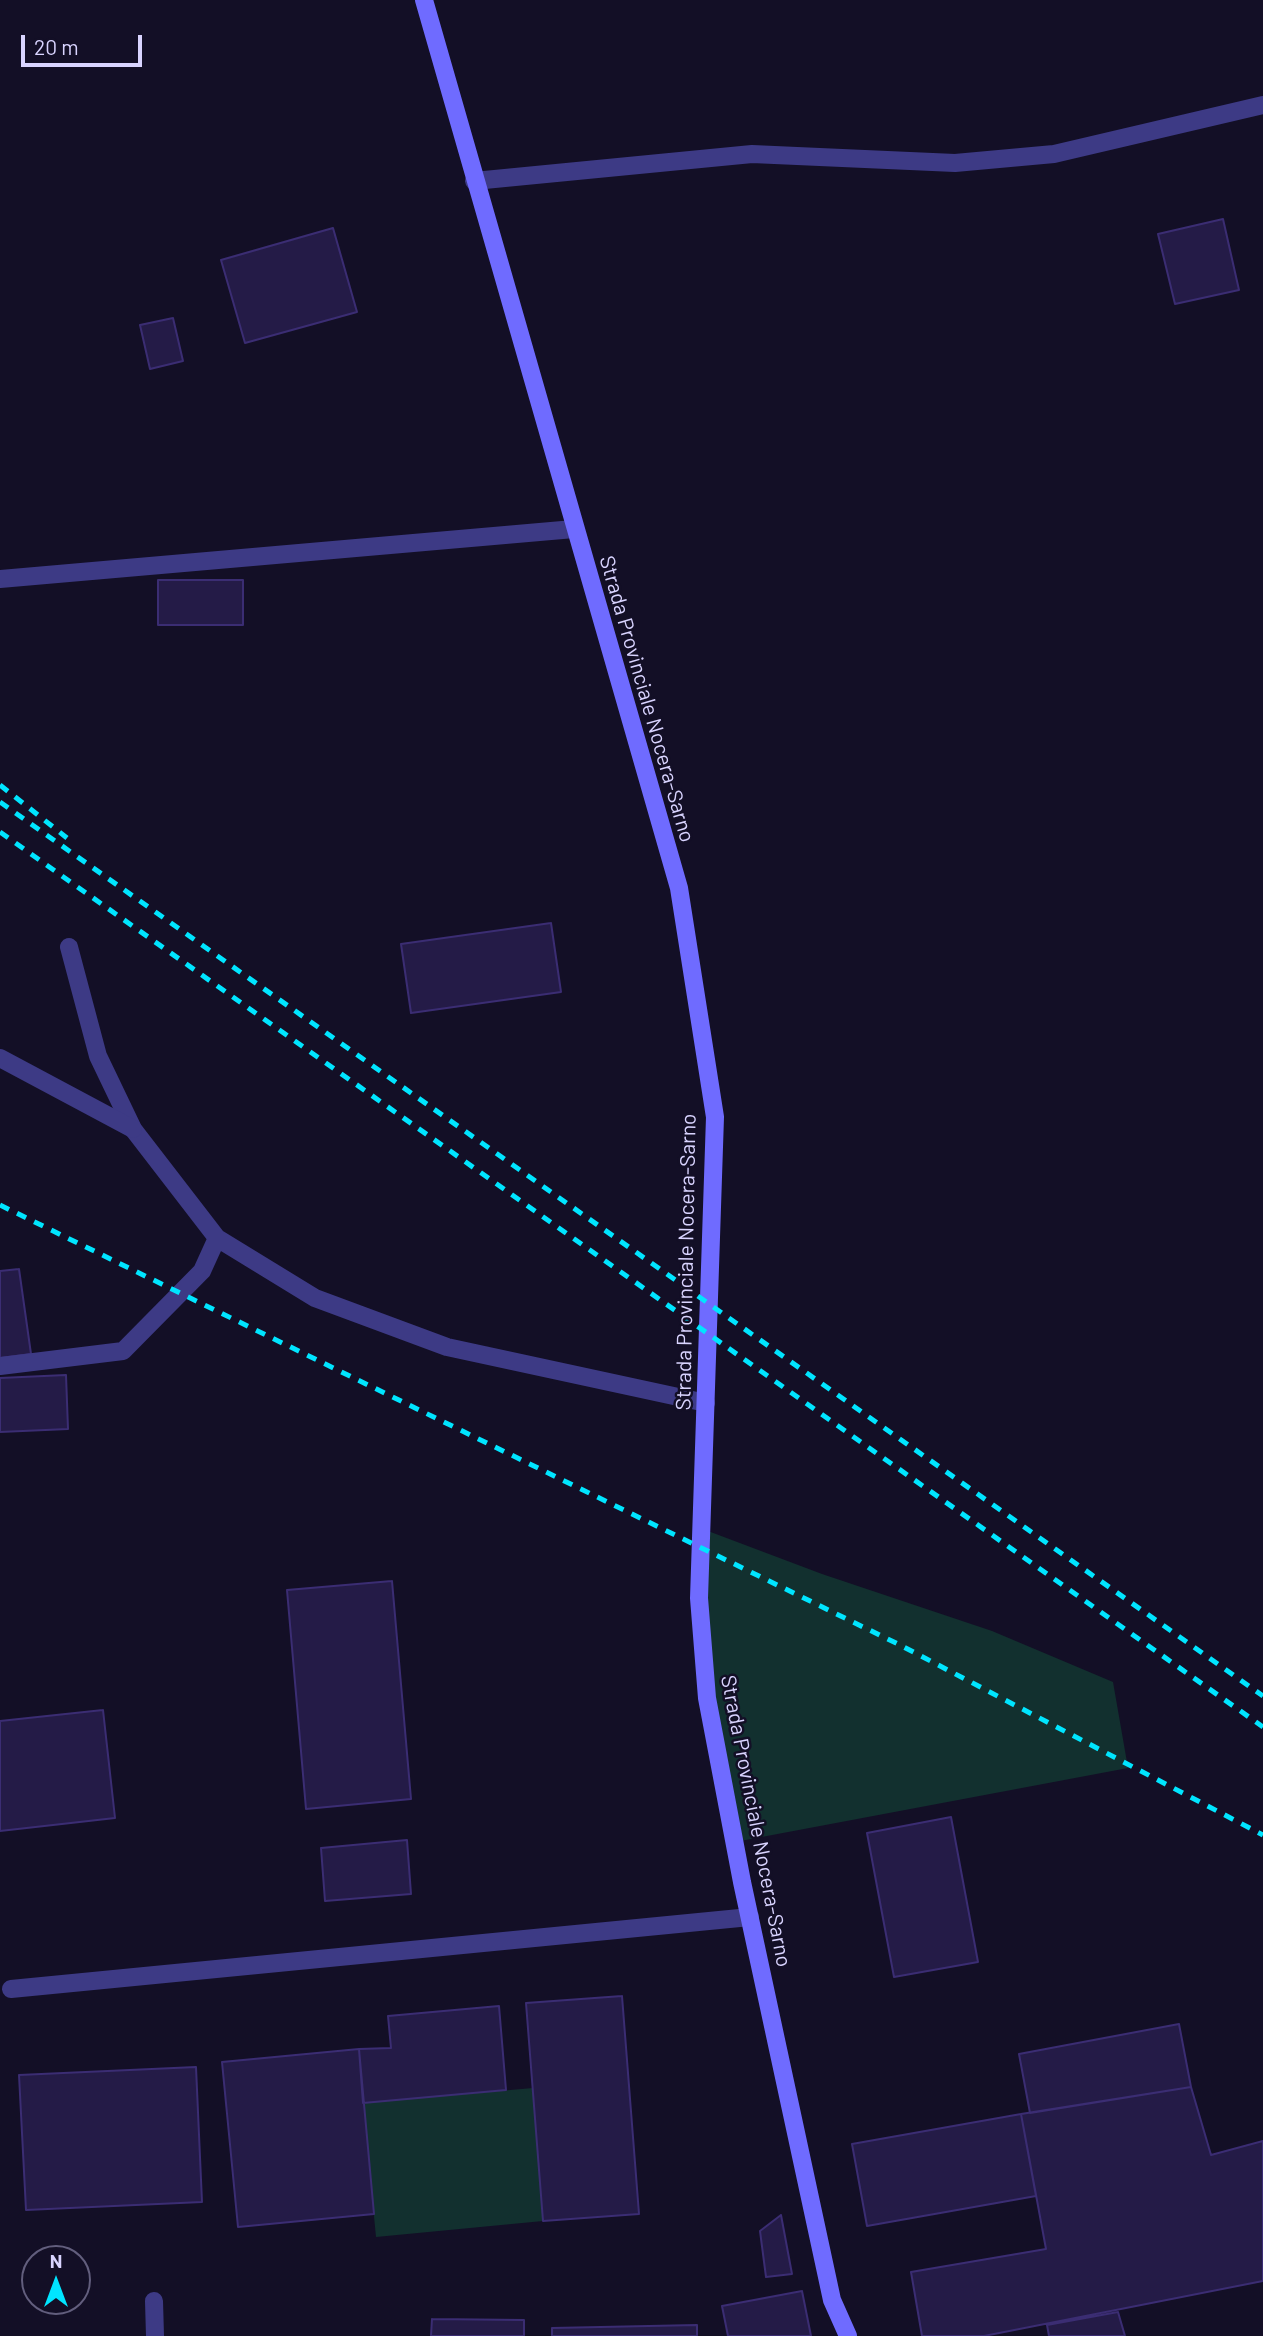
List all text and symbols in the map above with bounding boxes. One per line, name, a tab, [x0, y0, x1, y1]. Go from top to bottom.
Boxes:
scale bar	[24, 21, 145, 65]
text: 20 m	[34, 34, 79, 59]
street label: Strada Provinciale Nocera-Sarno	[594, 553, 700, 845]
street label: Strada Provinciale Nocera-Sarno	[671, 1113, 701, 1411]
street label: Strada Provinciale Nocera-Sarno	[715, 1673, 797, 1969]
north arrow	[21, 2245, 91, 2315]
text: N	[50, 2249, 62, 2272]

